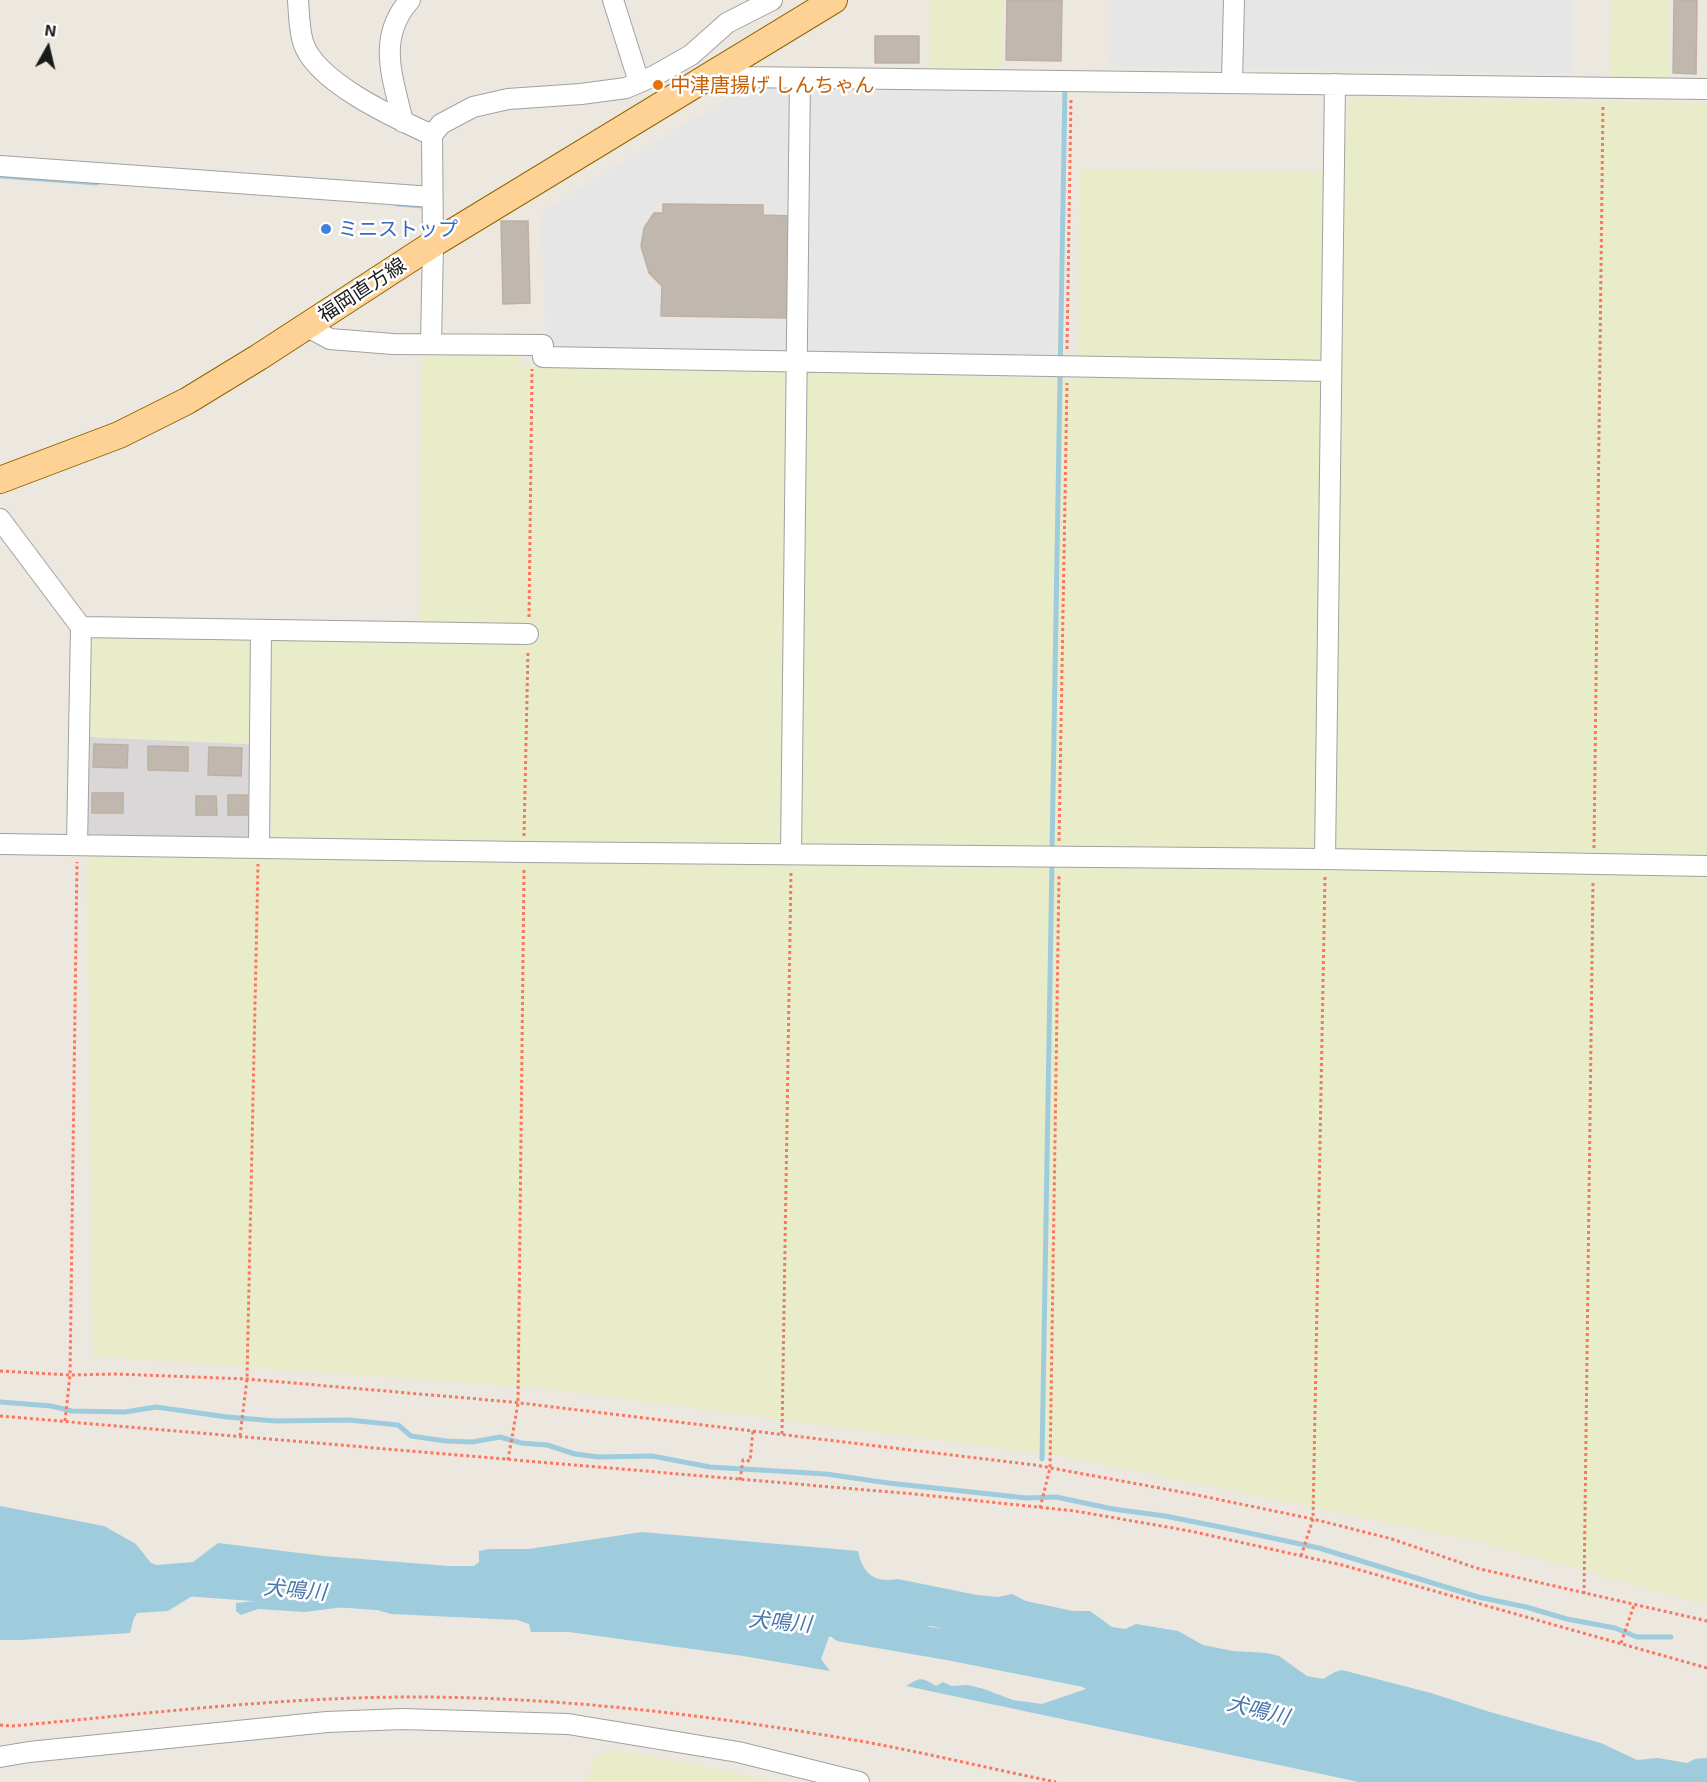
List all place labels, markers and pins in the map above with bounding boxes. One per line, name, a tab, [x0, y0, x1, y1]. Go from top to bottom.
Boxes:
place label: 中津唐揚げ しんちゃん	[670, 73, 874, 97]
marker: 中津唐揚げ しんちゃん	[651, 78, 665, 92]
place label: ミニストップ	[338, 217, 458, 241]
marker: ミニストップ	[319, 222, 333, 236]

